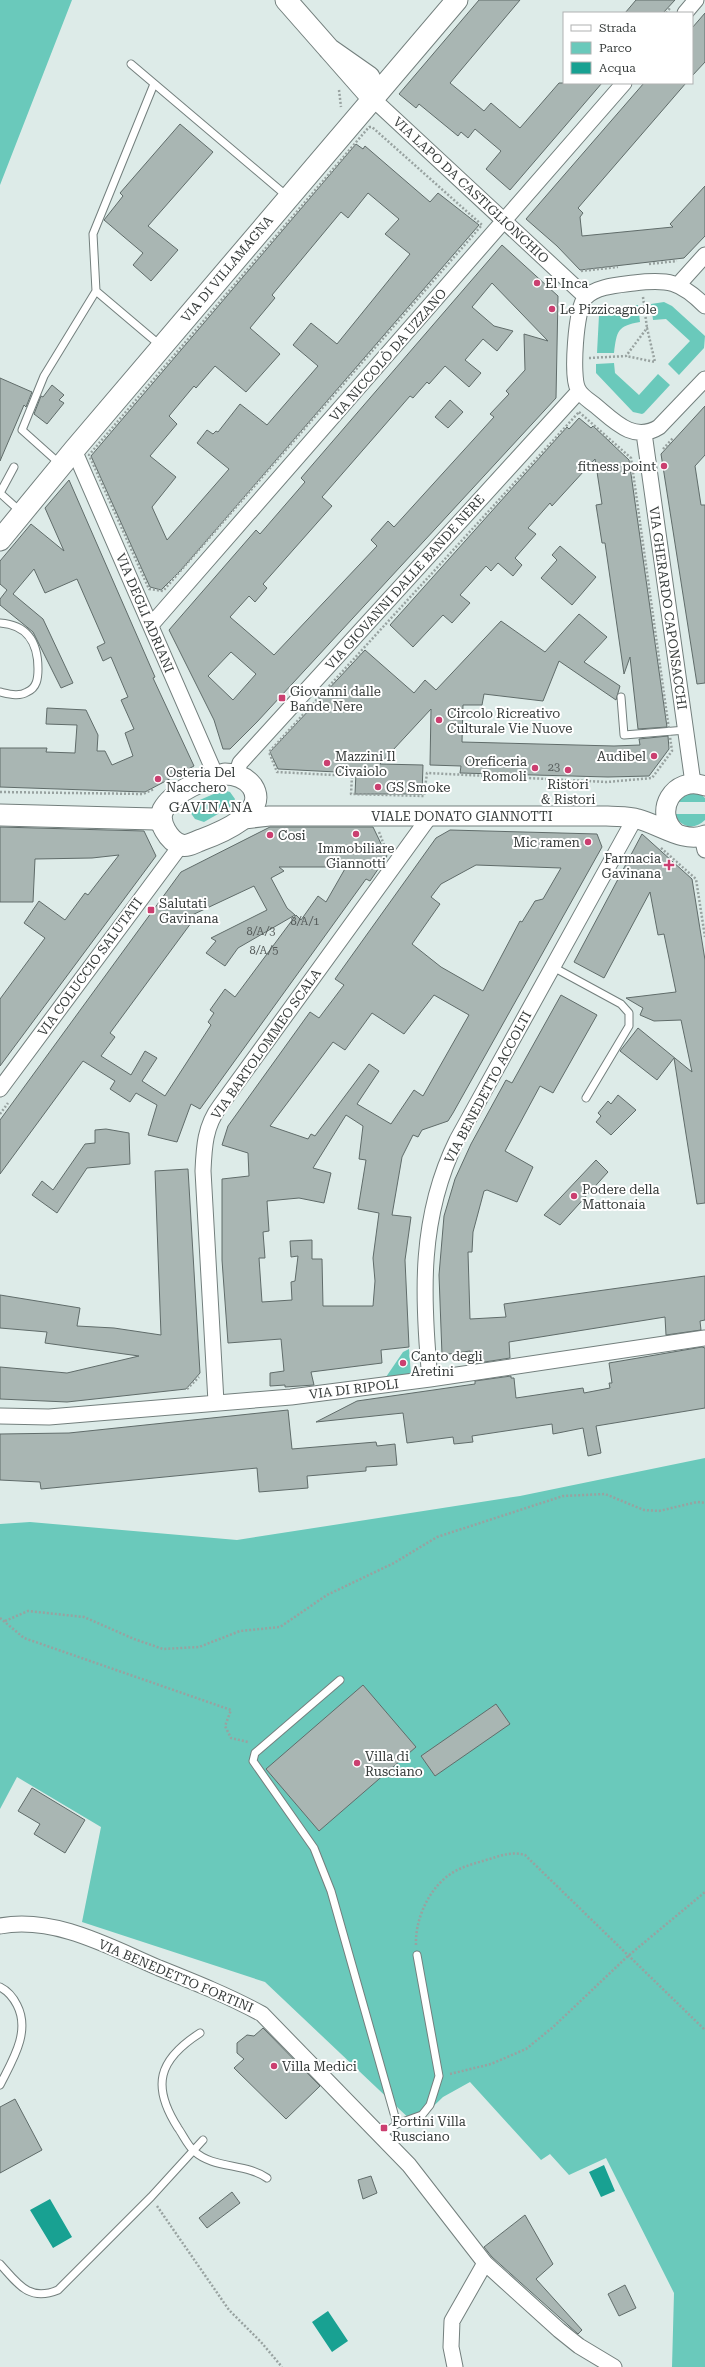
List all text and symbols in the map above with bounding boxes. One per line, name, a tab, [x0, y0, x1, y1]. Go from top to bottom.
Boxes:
legend	[563, 12, 693, 84]
text: Strada	[599, 21, 637, 35]
text: Parco	[599, 41, 632, 55]
text: Acqua	[599, 61, 636, 75]
street label: VIA LAPO DA CASTIGLIONCHIO	[390, 114, 552, 266]
street label: VIA DI VILLAMAGNA	[178, 213, 276, 325]
place label: El Inca	[545, 276, 588, 291]
marker: El Inca	[532, 278, 542, 288]
street label: VIA NICCOLÒ DA UZZANO	[326, 285, 450, 424]
place label: Le Pizzicagnole	[560, 302, 657, 317]
marker: Le Pizzicagnole	[547, 304, 557, 314]
place label: fitness point	[577, 459, 656, 474]
marker: fitness point	[659, 461, 669, 471]
street label: VIA GIOVANNI DALLE BANDE NERE	[322, 491, 488, 673]
street label: VIA GHERARDO CAPONSACCHI	[646, 505, 690, 711]
street label: VIA DEGLI ADRIANI	[113, 551, 177, 675]
place label: Giovanni dalle Bande Nere	[290, 684, 381, 714]
marker: Giovanni dalle Bande Nere	[277, 693, 287, 703]
place label: Circolo Ricreativo Culturale Vie Nuove	[447, 706, 572, 736]
marker: Circolo Ricreativo Culturale Vie Nuove	[434, 715, 444, 725]
place label: Mazzini Il Civaiolo	[335, 749, 395, 779]
place label: Audibel	[597, 749, 646, 764]
marker: Audibel	[649, 751, 659, 761]
place label: Oreficeria Romoli	[465, 754, 527, 784]
marker: Mazzini Il Civaiolo	[322, 758, 332, 768]
house number: 23	[548, 761, 560, 774]
marker: Oreficeria Romoli	[530, 763, 540, 773]
place label: Osteria Del Nacchero	[166, 765, 235, 795]
marker: Ristori & Ristori	[563, 765, 573, 775]
marker: Osteria Del Nacchero	[153, 774, 163, 784]
place label: Ristori & Ristori	[541, 777, 595, 807]
place label: GS Smoke	[386, 780, 450, 795]
marker: GS Smoke	[373, 782, 383, 792]
district label: GAVINANA	[169, 799, 253, 815]
street label: VIALE DONATO GIANNOTTI	[371, 809, 553, 824]
place label: Cosi	[278, 828, 306, 843]
marker: Immobiliare Giannotti	[351, 829, 361, 839]
marker: Cosi	[265, 830, 275, 840]
place label: Mic ramen	[513, 835, 581, 850]
marker: Mic ramen	[583, 837, 593, 847]
place label: Immobiliare Giannotti	[318, 841, 394, 871]
place label: Farmacia Gavinana	[601, 851, 661, 881]
marker: Farmacia Gavinana	[664, 860, 674, 870]
street label: VIA COLUCCIO SALUTATI	[35, 895, 145, 1039]
place label: Salutati Gavinana	[159, 896, 219, 926]
marker: Salutati Gavinana	[146, 905, 156, 915]
house number: 8/A/1	[291, 915, 319, 928]
house number: 8/A/3	[247, 925, 275, 938]
house number: 8/A/5	[250, 944, 278, 957]
street label: VIA BARTOLOMMEO SCALA	[208, 966, 324, 1122]
street label: VIA BENEDETTO ACCOLTI	[441, 1008, 535, 1166]
place label: Podere della Mattonaia	[582, 1182, 660, 1212]
marker: Podere della Mattonaia	[569, 1191, 579, 1201]
place label: Canto degli Aretini	[411, 1349, 483, 1379]
marker: Canto degli Aretini	[398, 1358, 408, 1368]
street label: VIA DI RIPOLI	[308, 1376, 400, 1402]
place label: Villa di Rusciano	[365, 1749, 423, 1779]
marker: Villa di Rusciano	[352, 1758, 362, 1768]
street label: VIA BENEDETTO FORTINI	[96, 1936, 256, 2016]
place label: Villa Medici	[282, 2059, 357, 2074]
marker: Villa Medici	[269, 2061, 279, 2071]
place label: Fortini Villa Rusciano	[392, 2114, 466, 2144]
marker: Fortini Villa Rusciano	[379, 2123, 389, 2133]

